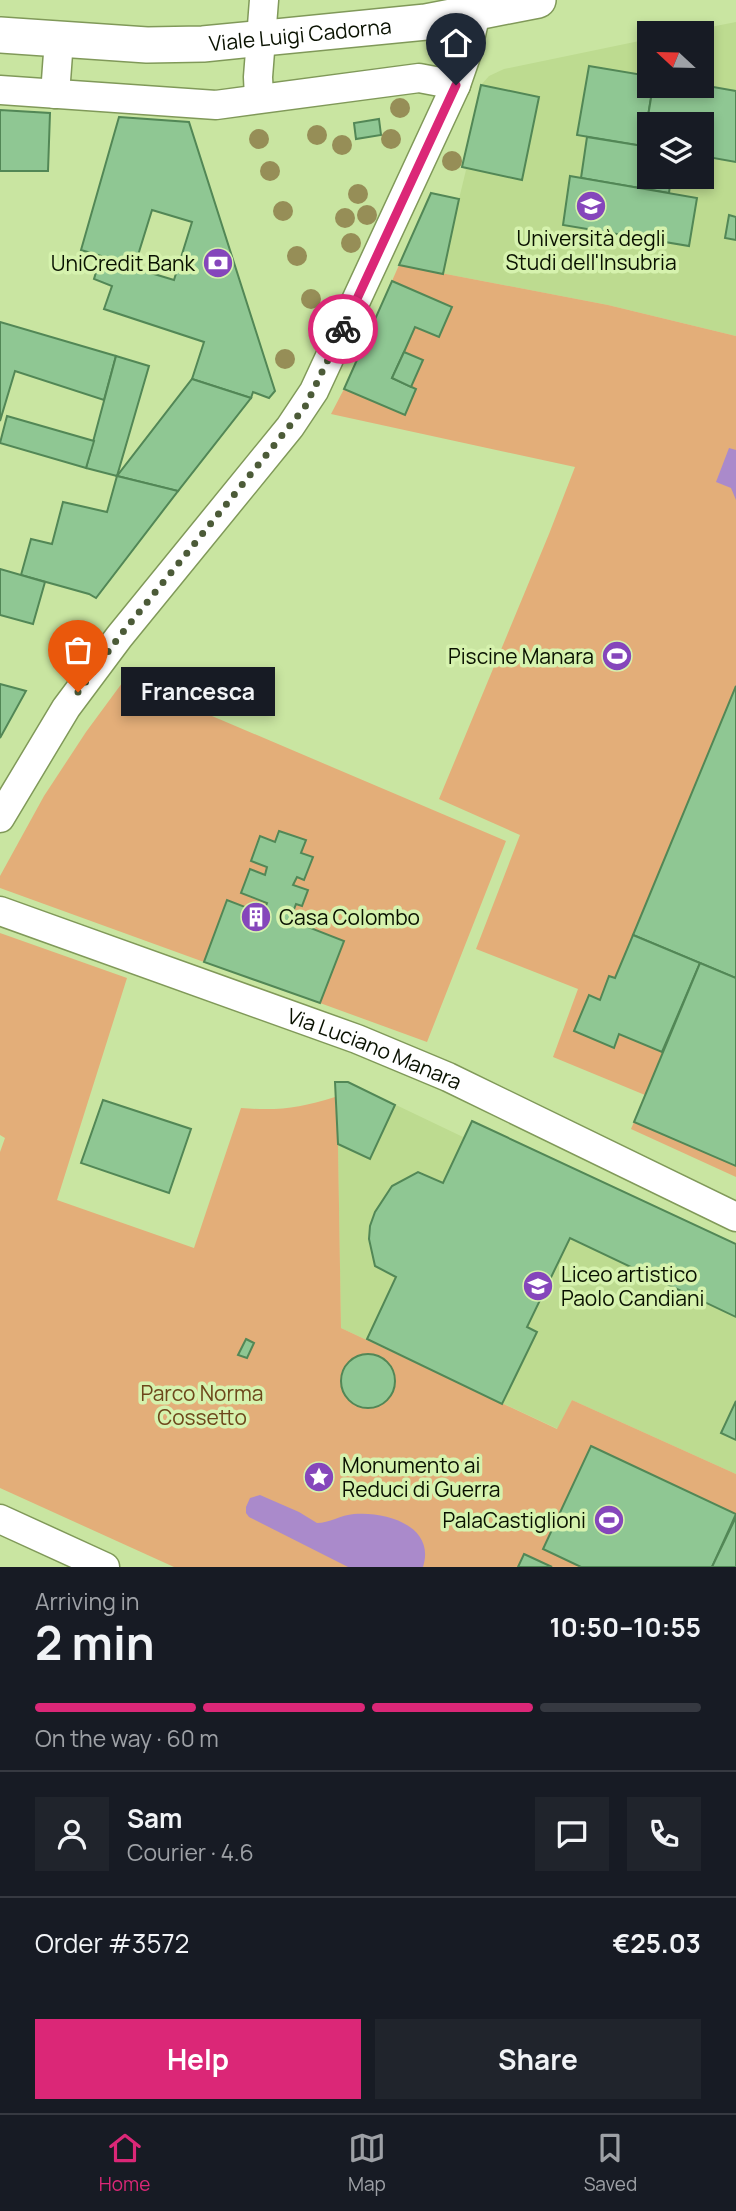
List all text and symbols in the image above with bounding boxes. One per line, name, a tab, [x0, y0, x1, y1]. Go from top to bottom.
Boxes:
street label: Viale Luigi Cadorna	[208, 11, 393, 57]
pin	[426, 13, 486, 85]
north arrow	[637, 21, 714, 98]
map controls	[637, 21, 714, 189]
icon: home	[437, 24, 475, 62]
button: layers	[637, 112, 714, 189]
school or university icon: Università degli Studi dell'Insubria	[574, 189, 608, 223]
place label: Università degli Studi dell'Insubria	[505, 224, 677, 276]
bank icon: UniCredit Bank	[201, 246, 235, 280]
place label: UniCredit Bank	[51, 249, 196, 277]
courier	[308, 294, 378, 364]
icon: bike	[324, 310, 362, 348]
pin	[48, 620, 108, 692]
icon: bag	[59, 631, 97, 669]
sports icon: Piscine Manara	[600, 639, 634, 673]
place label: Piscine Manara	[448, 642, 594, 670]
callout: Francesca	[120, 668, 274, 716]
text: Francesca	[141, 675, 255, 707]
building icon: Casa Colombo	[239, 900, 273, 934]
place label: Casa Colombo	[279, 903, 420, 931]
street label: Via Luciano Manara	[284, 1001, 467, 1096]
place label: Liceo artistico Paolo Candiani	[561, 1260, 704, 1312]
school or university icon: Liceo artistico Paolo Candiani	[521, 1269, 555, 1303]
park label: Parco Norma Cossetto	[141, 1379, 264, 1431]
place label: Monumento ai Reduci di Guerra	[342, 1451, 500, 1503]
place icon: Monumento ai Reduci di Guerra	[302, 1460, 336, 1494]
sports icon: PalaCastiglioni	[592, 1503, 626, 1537]
place label: PalaCastiglioni	[443, 1506, 586, 1534]
text: Arriving in	[35, 1585, 140, 1617]
text: 10:50–10:55	[549, 1609, 701, 1645]
text: 2 min	[35, 1611, 155, 1674]
text: On the way · 60 m	[35, 1722, 219, 1754]
button: person	[35, 1797, 109, 1871]
button: chat	[535, 1797, 609, 1871]
button: phone	[627, 1797, 701, 1871]
text: Sam	[127, 1800, 182, 1836]
text: Courier · 4.6	[127, 1836, 254, 1868]
text: Order #3572	[35, 1925, 189, 1961]
text: €25.03	[612, 1925, 701, 1961]
button: Help	[35, 2019, 361, 2099]
button: Share	[375, 2019, 701, 2099]
tab: Home	[99, 2129, 150, 2197]
tab: Map	[348, 2129, 386, 2197]
tab: Saved	[584, 2129, 637, 2197]

